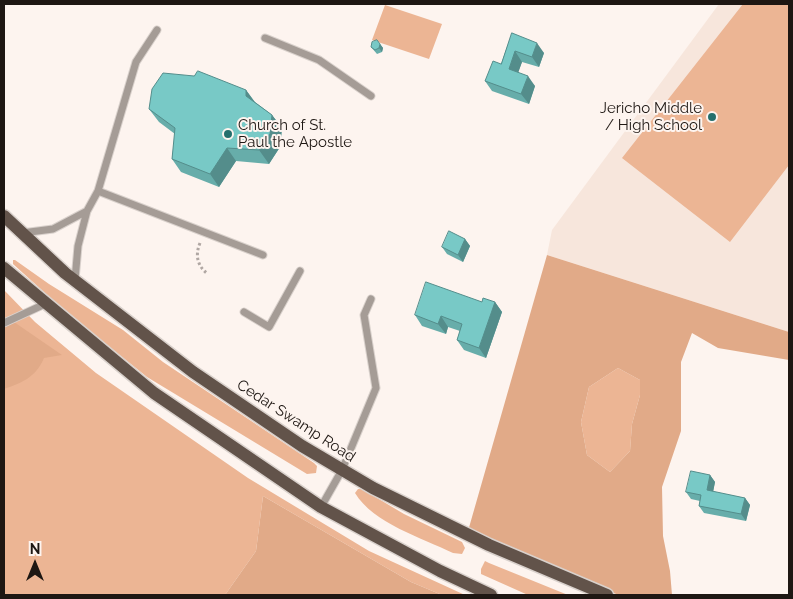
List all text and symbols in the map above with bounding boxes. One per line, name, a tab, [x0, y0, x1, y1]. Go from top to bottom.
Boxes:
place label: Jericho Middle / High School	[600, 99, 702, 134]
marker: Jericho Middle / High School	[706, 111, 718, 123]
place label: Church of St. Paul the Apostle	[238, 116, 352, 151]
marker: Church of St. Paul the Apostle	[222, 128, 234, 140]
street label: Cedar Swamp Road	[233, 376, 359, 466]
north arrow	[10, 539, 60, 589]
text: N	[30, 541, 40, 557]

